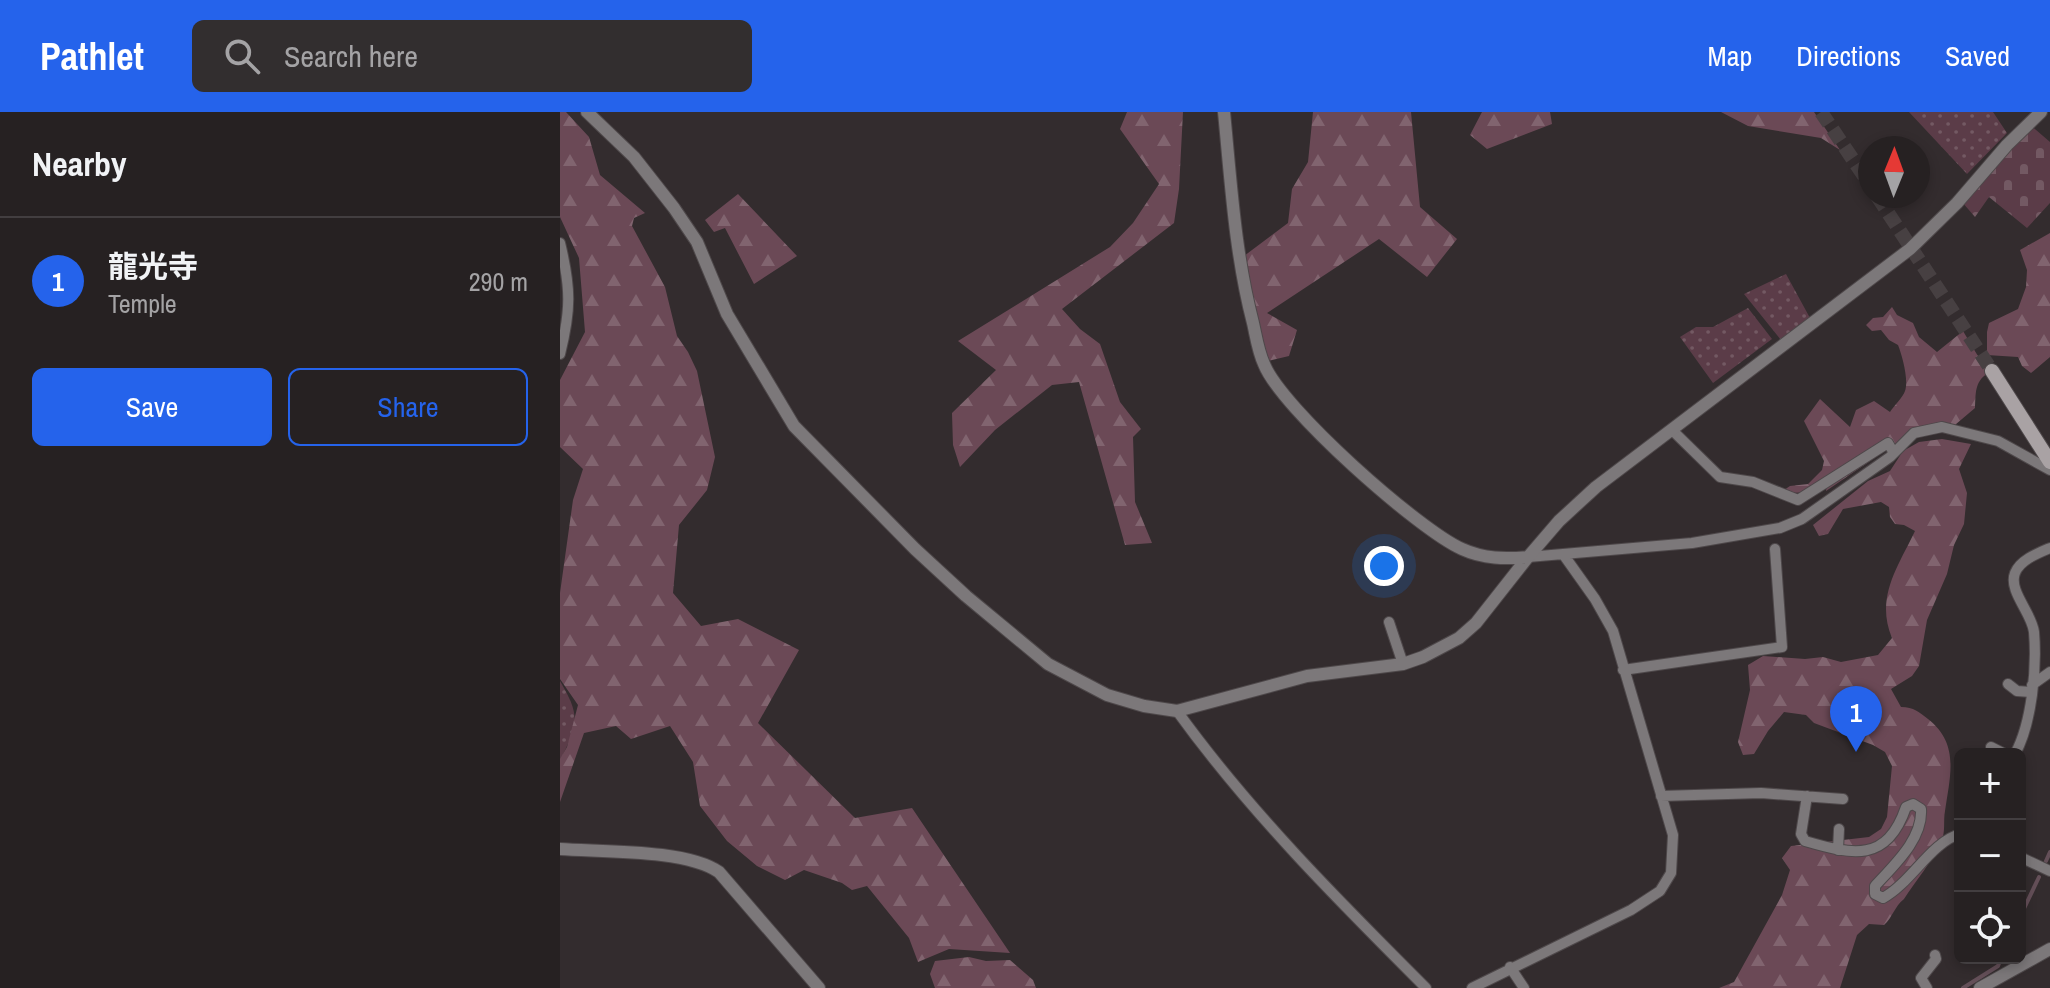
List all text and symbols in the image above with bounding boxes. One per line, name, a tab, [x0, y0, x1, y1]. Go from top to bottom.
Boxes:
search box	[192, 20, 752, 92]
text: Pathlet	[40, 31, 144, 82]
icon: search	[220, 34, 264, 78]
text: Search here	[284, 36, 418, 76]
text: Map	[1708, 37, 1752, 75]
text: Directions	[1796, 37, 1901, 75]
text: Saved	[1945, 37, 2010, 75]
north arrow	[1858, 136, 1930, 208]
text: Nearby	[32, 141, 127, 187]
text: 龍光寺	[108, 246, 198, 286]
text: 1	[52, 264, 64, 299]
text: 290 m	[469, 264, 528, 299]
text: Temple	[108, 286, 177, 321]
button: Save	[32, 368, 272, 446]
button: Share	[288, 368, 528, 446]
your location	[1364, 546, 1404, 586]
pin: 1	[1830, 686, 1882, 752]
map controls	[1954, 748, 2026, 964]
button: +	[1954, 748, 2026, 820]
button: −	[1954, 820, 2026, 892]
button: locate	[1954, 892, 2026, 964]

